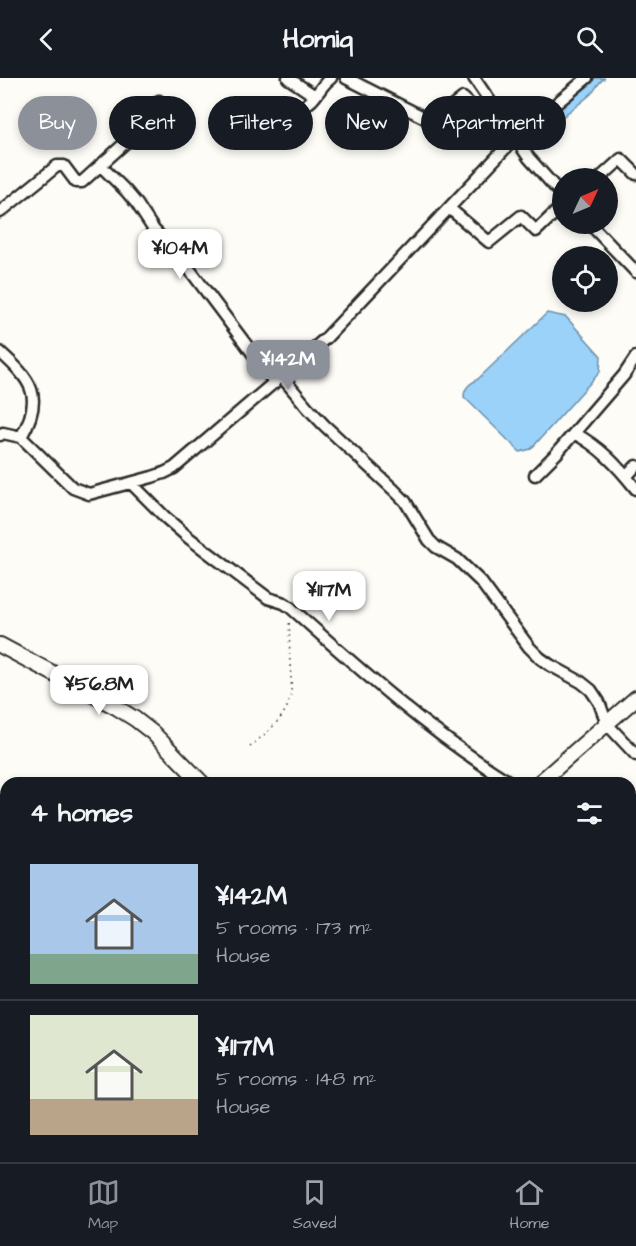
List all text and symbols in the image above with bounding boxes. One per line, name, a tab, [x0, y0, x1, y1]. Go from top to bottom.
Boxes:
text: Homiq	[283, 20, 353, 58]
icon: back	[30, 23, 63, 56]
icon: search	[573, 23, 606, 56]
chip: Buy	[18, 96, 97, 150]
chip: Rent	[109, 96, 196, 150]
chip: Filters	[208, 96, 313, 150]
chip: New	[325, 96, 409, 150]
chip: Apartment	[421, 96, 566, 150]
north arrow	[552, 168, 618, 234]
map controls	[552, 168, 618, 312]
pin: ¥104M	[138, 229, 222, 280]
text: ¥104M	[152, 234, 208, 262]
button: locate	[552, 246, 618, 312]
pin: ¥142M	[246, 340, 330, 391]
text: ¥142M	[261, 345, 315, 373]
pin: ¥117M	[287, 571, 371, 622]
text: ¥117M	[307, 576, 351, 604]
pin: ¥56.8M	[50, 665, 148, 716]
text: ¥56.8M	[64, 670, 134, 698]
text: 4 homes	[30, 795, 133, 831]
icon: filters	[573, 797, 606, 830]
text: ¥142M	[216, 878, 287, 914]
icon: home	[78, 888, 150, 960]
text: 5 rooms · 173 m²	[216, 914, 372, 942]
text: House	[216, 942, 270, 970]
text: ¥117M	[216, 1029, 274, 1065]
icon: home	[78, 1039, 150, 1111]
text: 5 rooms · 148 m²	[216, 1065, 376, 1093]
text: House	[216, 1093, 270, 1121]
tab: Map	[87, 1176, 120, 1234]
tab: Saved	[293, 1176, 336, 1234]
tab: Home	[510, 1176, 549, 1234]

